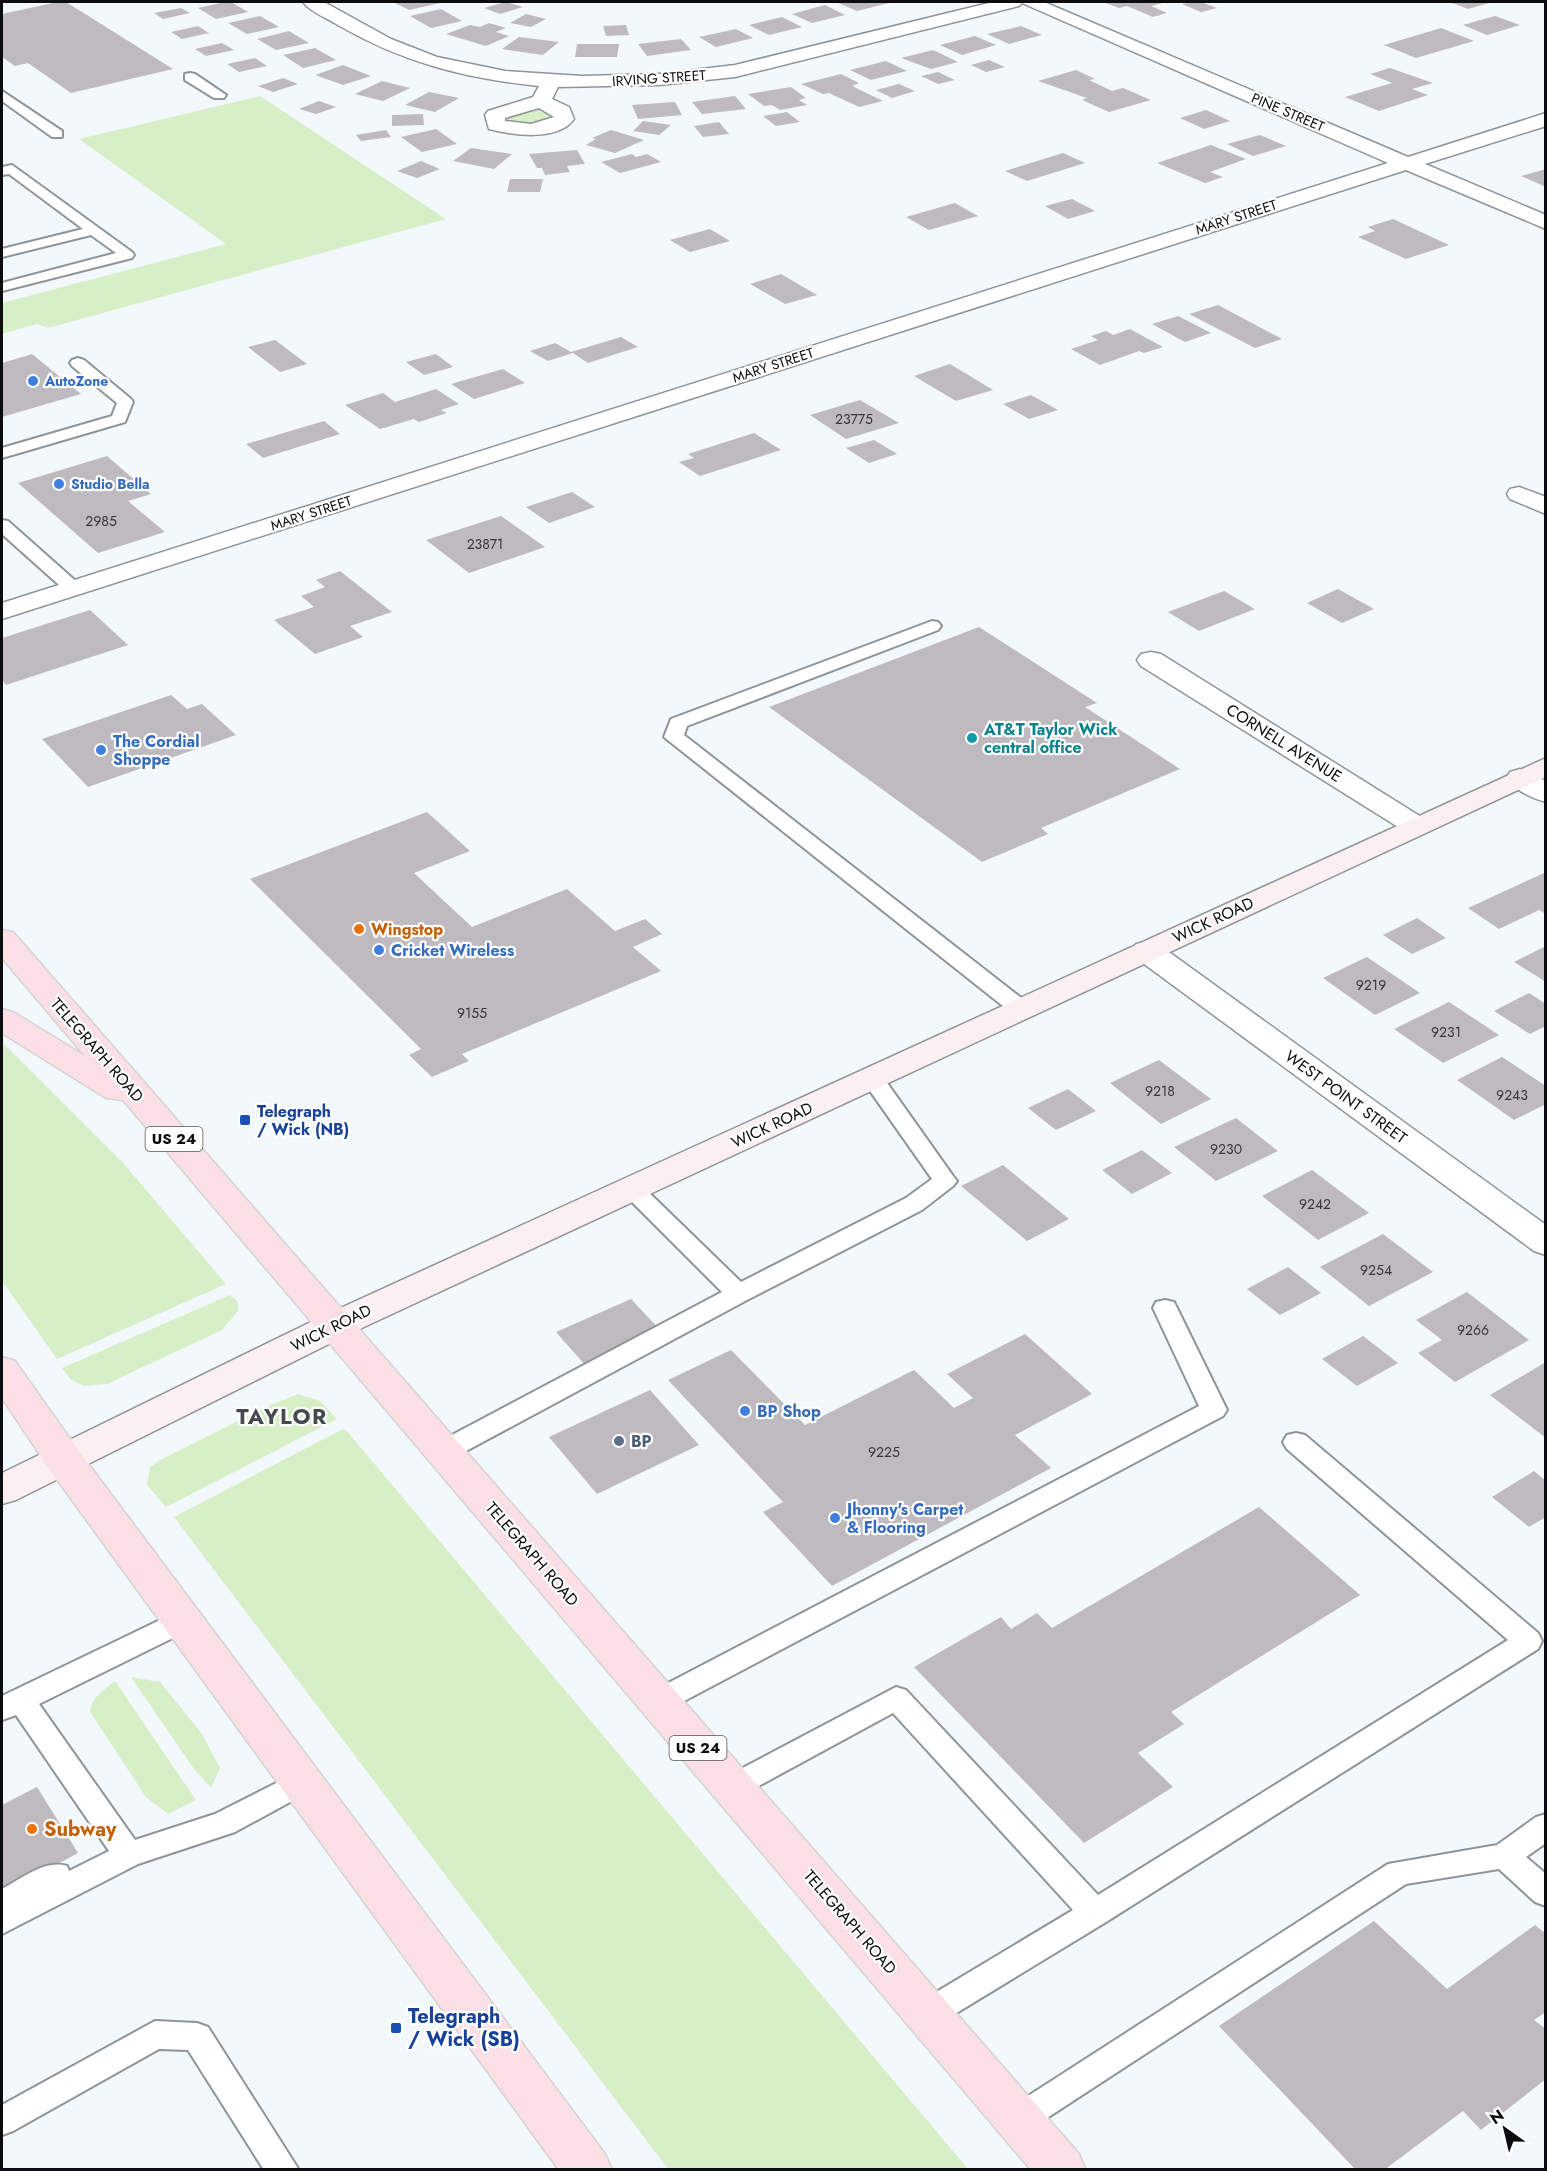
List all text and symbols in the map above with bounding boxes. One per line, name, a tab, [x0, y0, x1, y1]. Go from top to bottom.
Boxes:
street label: IRVING STREET	[612, 65, 707, 91]
street label: PINE STREET	[1248, 88, 1328, 137]
street label: MARY STREET	[1193, 194, 1280, 240]
street label: MARY STREET	[730, 342, 817, 388]
place label: AutoZone	[44, 371, 108, 391]
marker: AutoZone	[26, 374, 40, 388]
house number: 23775	[835, 409, 873, 429]
place label: Studio Bella	[71, 474, 150, 494]
marker: Studio Bella	[52, 477, 66, 491]
street label: MARY STREET	[268, 490, 355, 536]
house number: 2985	[85, 511, 117, 531]
house number: 23871	[467, 534, 503, 554]
street label: CORNELL AVENUE	[1222, 698, 1346, 788]
place label: AT&T Taylor Wick central office	[983, 718, 1118, 759]
place label: The Cordial Shoppe	[113, 730, 200, 771]
marker: AT&T Taylor Wick central office	[965, 731, 979, 745]
marker: The Cordial Shoppe	[94, 743, 108, 757]
street label: WICK ROAD	[1169, 891, 1257, 949]
place label: Wingstop	[371, 918, 443, 941]
marker: Wingstop	[352, 922, 366, 936]
place label: Cricket Wireless	[391, 939, 514, 962]
marker: Cricket Wireless	[372, 943, 386, 957]
house number: 9219	[1356, 975, 1386, 995]
street label: TELEGRAPH ROAD	[45, 993, 149, 1107]
house number: 9155	[457, 1003, 487, 1023]
house number: 9231	[1431, 1022, 1461, 1042]
street label: WEST POINT STREET	[1280, 1045, 1412, 1149]
house number: 9218	[1145, 1081, 1175, 1101]
house number: 9243	[1496, 1085, 1528, 1105]
street label: WICK ROAD	[728, 1096, 816, 1154]
place label: Telegraph / Wick (NB)	[257, 1100, 349, 1141]
marker: Telegraph / Wick (NB)	[238, 1113, 252, 1127]
road number: US 24	[146, 1127, 202, 1151]
house number: 9230	[1210, 1139, 1242, 1159]
house number: 9242	[1299, 1194, 1331, 1214]
house number: 9254	[1360, 1260, 1392, 1280]
street label: WICK ROAD	[287, 1299, 375, 1357]
house number: 9266	[1457, 1320, 1489, 1340]
district label: TAYLOR	[236, 1400, 328, 1432]
place label: BP Shop	[757, 1400, 821, 1423]
marker: BP Shop	[738, 1404, 752, 1418]
place label: BP	[631, 1430, 652, 1453]
marker: BP	[612, 1434, 626, 1448]
house number: 9225	[868, 1442, 900, 1462]
street label: TELEGRAPH ROAD	[480, 1497, 584, 1611]
place label: Jhonny's Carpet & Flooring	[844, 1498, 964, 1539]
marker: Jhonny's Carpet & Flooring	[828, 1511, 842, 1525]
road number: US 24	[670, 1736, 726, 1760]
place label: Subway	[44, 1815, 117, 1844]
marker: Subway	[25, 1822, 39, 1836]
street label: TELEGRAPH ROAD	[798, 1865, 902, 1979]
place label: Telegraph / Wick (SB)	[408, 2002, 520, 2054]
marker: Telegraph / Wick (SB)	[389, 2021, 403, 2035]
north arrow	[1475, 2099, 1535, 2159]
text: N	[1485, 2104, 1509, 2130]

